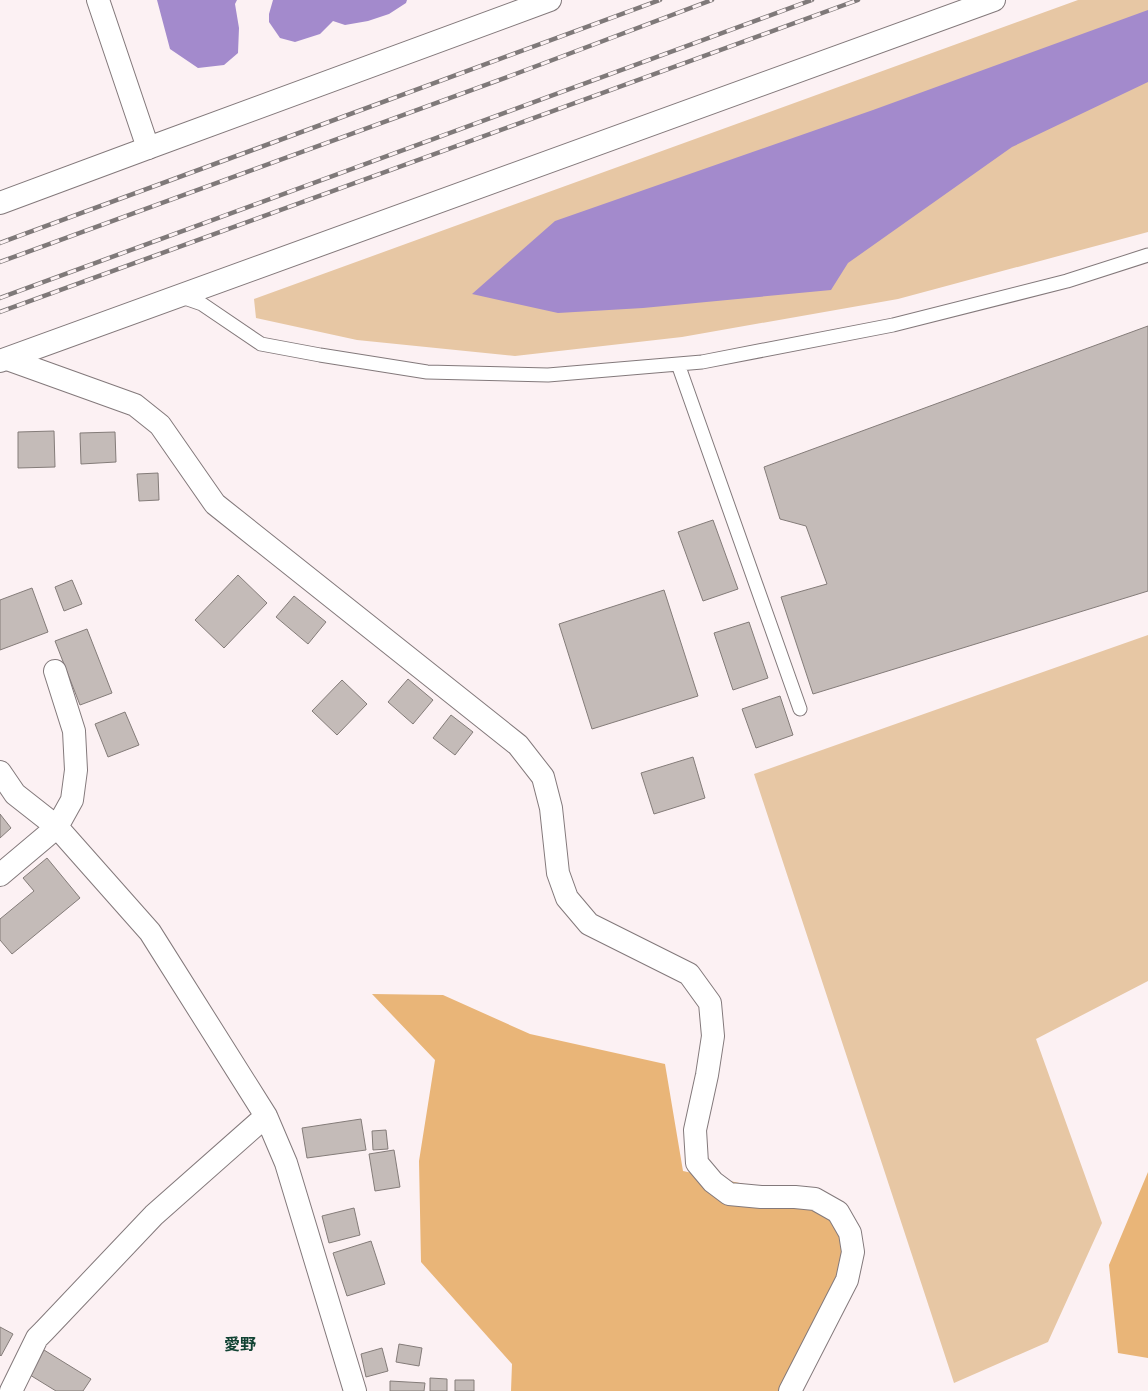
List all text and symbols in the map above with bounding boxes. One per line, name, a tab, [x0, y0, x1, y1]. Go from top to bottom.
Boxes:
district label: 愛野	[224, 1335, 256, 1354]

